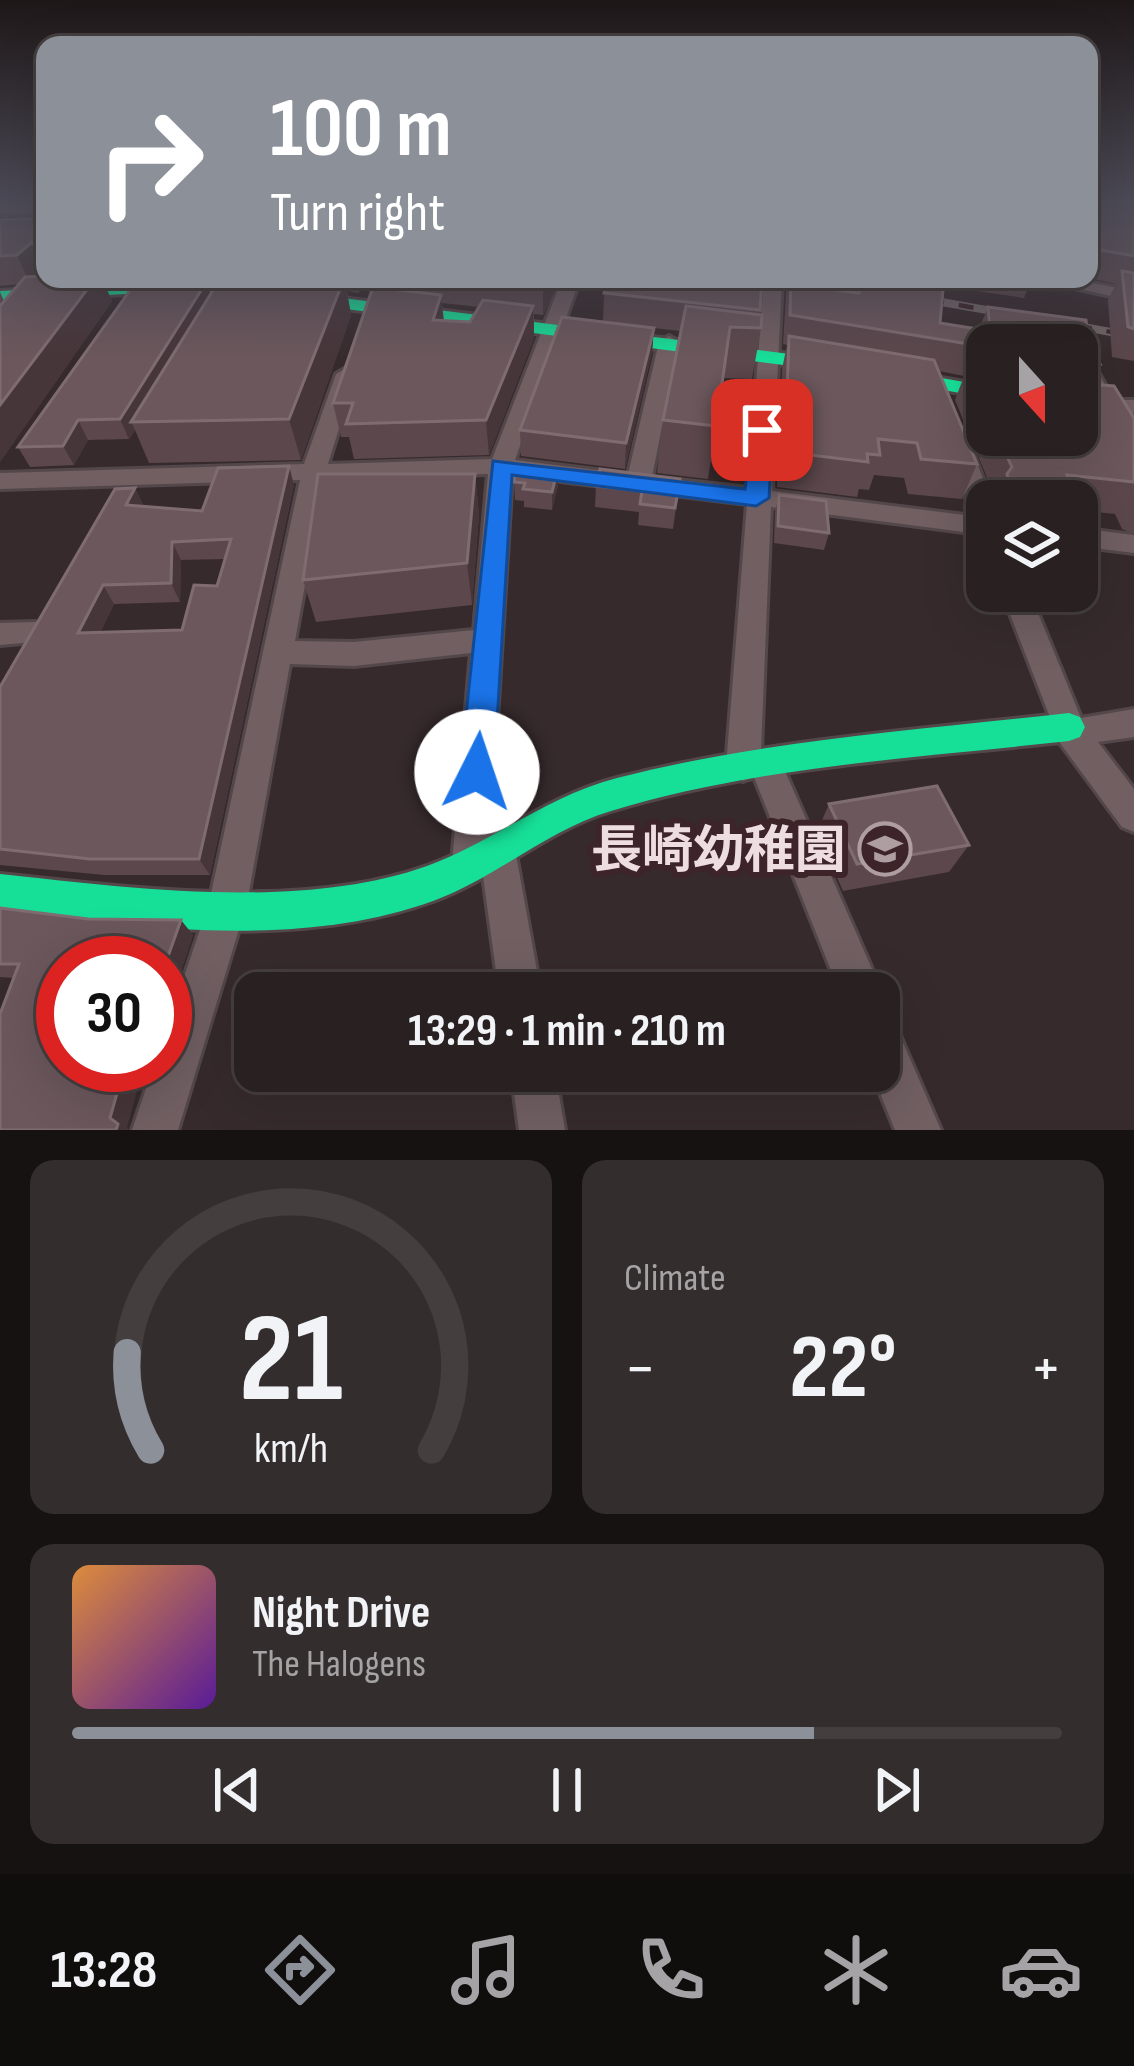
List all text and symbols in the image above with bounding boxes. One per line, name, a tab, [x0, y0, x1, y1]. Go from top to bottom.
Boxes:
text: 100 m	[270, 79, 452, 180]
icon: right	[72, 84, 228, 240]
text: Turn right	[270, 181, 445, 246]
north arrow	[966, 324, 1098, 456]
map controls	[966, 324, 1098, 612]
pin	[711, 379, 813, 481]
icon: arrive	[729, 397, 795, 463]
button: layers	[966, 480, 1098, 612]
position arrow	[414, 709, 540, 835]
place label: 長崎幼稚園	[591, 821, 846, 882]
school or university icon: 長崎幼稚園	[857, 821, 913, 877]
speed limit sign: 30	[36, 936, 192, 1092]
text: 13:29 · 1 min · 210 m	[408, 1004, 726, 1059]
text: Climate	[624, 1255, 726, 1302]
text: 21	[239, 1287, 343, 1436]
text: 22°	[789, 1315, 897, 1423]
text: −	[624, 1330, 656, 1409]
text: +	[1030, 1330, 1062, 1409]
text: km/h	[254, 1423, 328, 1475]
text: Night Drive	[252, 1586, 430, 1641]
text: The Halogens	[252, 1641, 426, 1688]
icon: previous	[204, 1757, 270, 1823]
icon: pause	[534, 1757, 600, 1823]
icon: next	[864, 1757, 930, 1823]
icon: directions	[258, 1928, 342, 2012]
icon: music	[444, 1928, 528, 2012]
icon: phone	[629, 1928, 713, 2012]
icon: climate	[814, 1928, 898, 2012]
icon: car	[999, 1928, 1083, 2012]
text: 13:28	[51, 1938, 157, 2003]

